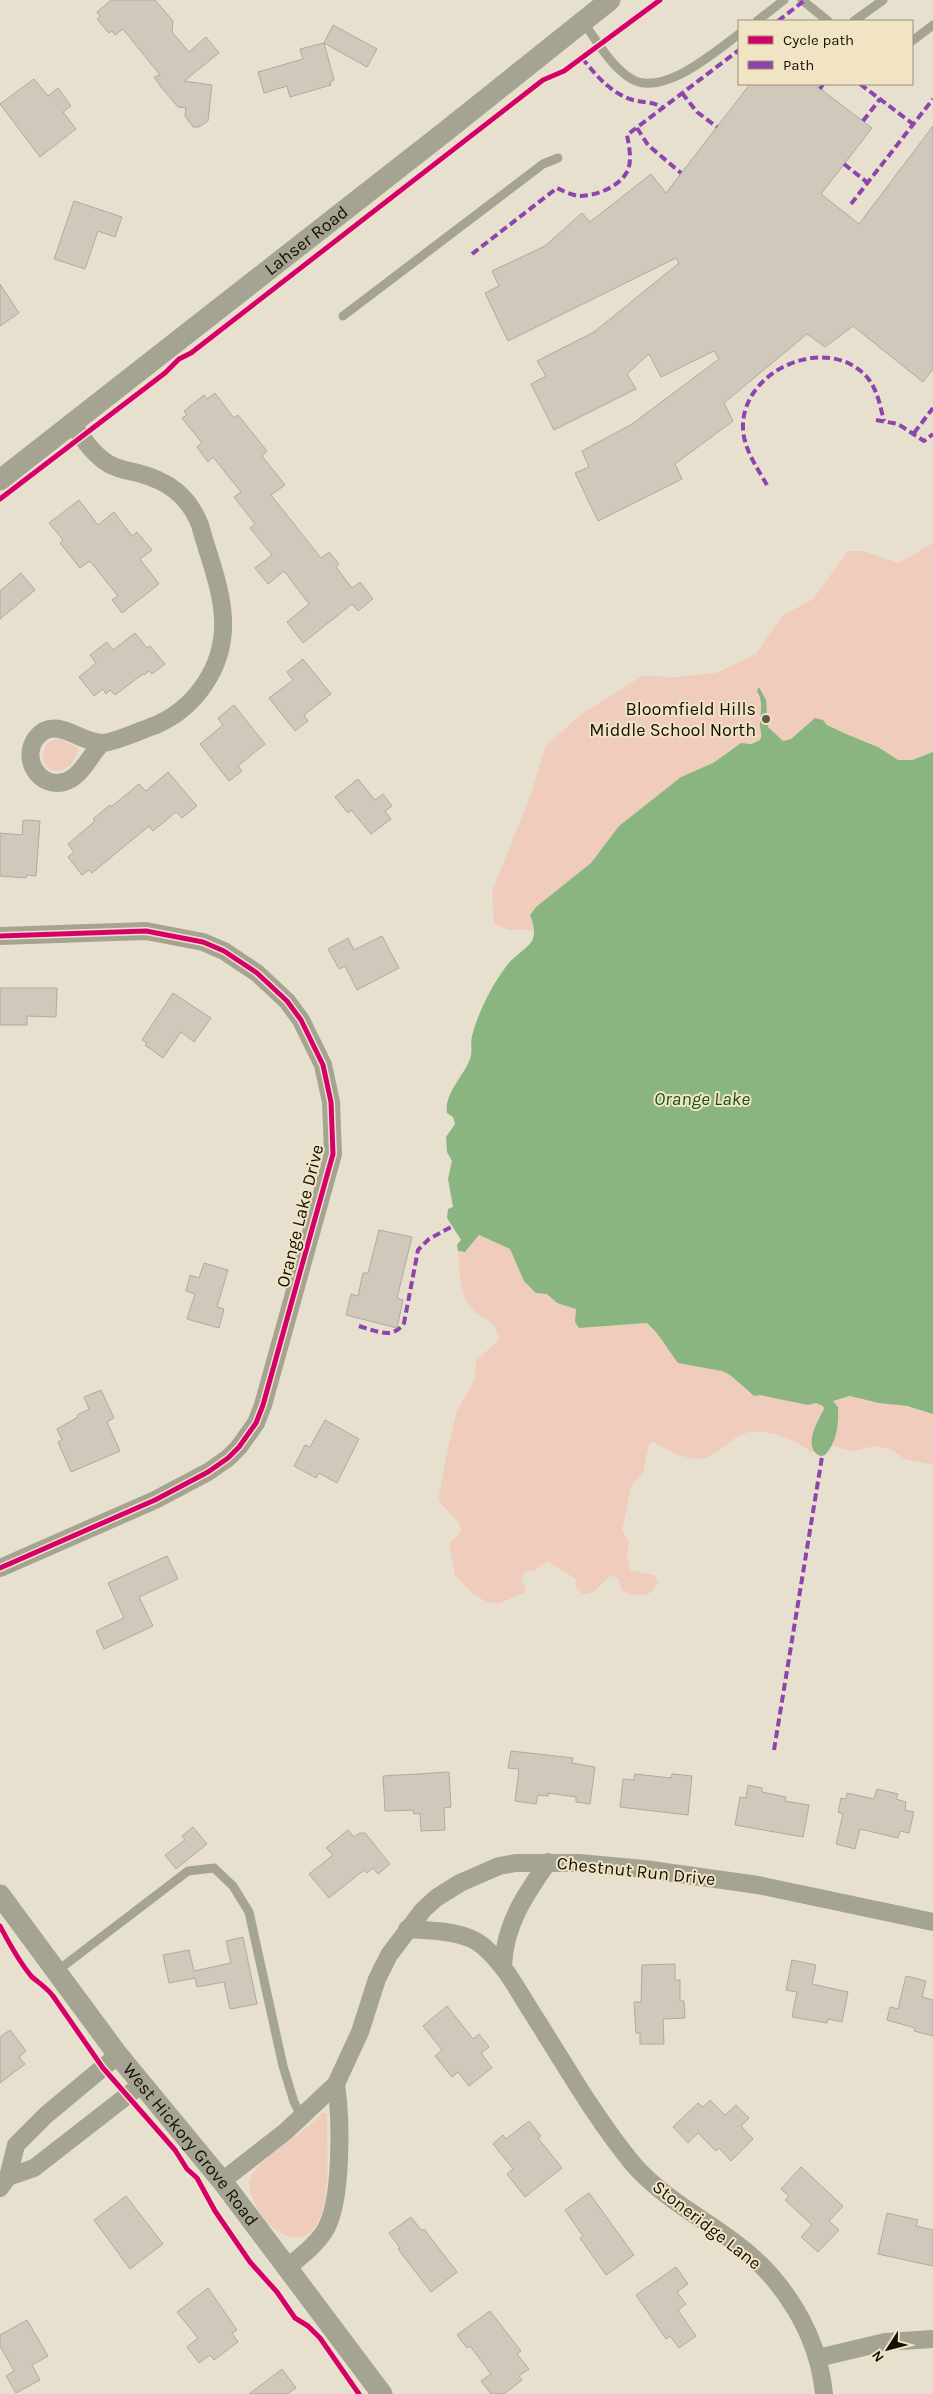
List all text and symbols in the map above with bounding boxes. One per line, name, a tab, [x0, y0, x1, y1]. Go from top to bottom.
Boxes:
legend	[738, 20, 913, 85]
text: Cycle path	[783, 31, 854, 49]
text: Path	[783, 56, 814, 74]
street label: Lahser Road	[260, 201, 353, 280]
place label: Bloomfield Hills Middle School North	[589, 698, 756, 741]
marker: Bloomfield Hills Middle School North	[760, 713, 772, 725]
water label: Orange Lake	[654, 1088, 750, 1110]
street label: Orange Lake Drive	[272, 1142, 328, 1290]
street label: Chestnut Run Drive	[556, 1852, 716, 1890]
street label: West Hickory Grove Road	[118, 2058, 263, 2230]
street label: Stoneridge Lane	[648, 2176, 766, 2274]
north arrow	[863, 2324, 913, 2374]
text: N	[868, 2347, 888, 2365]

